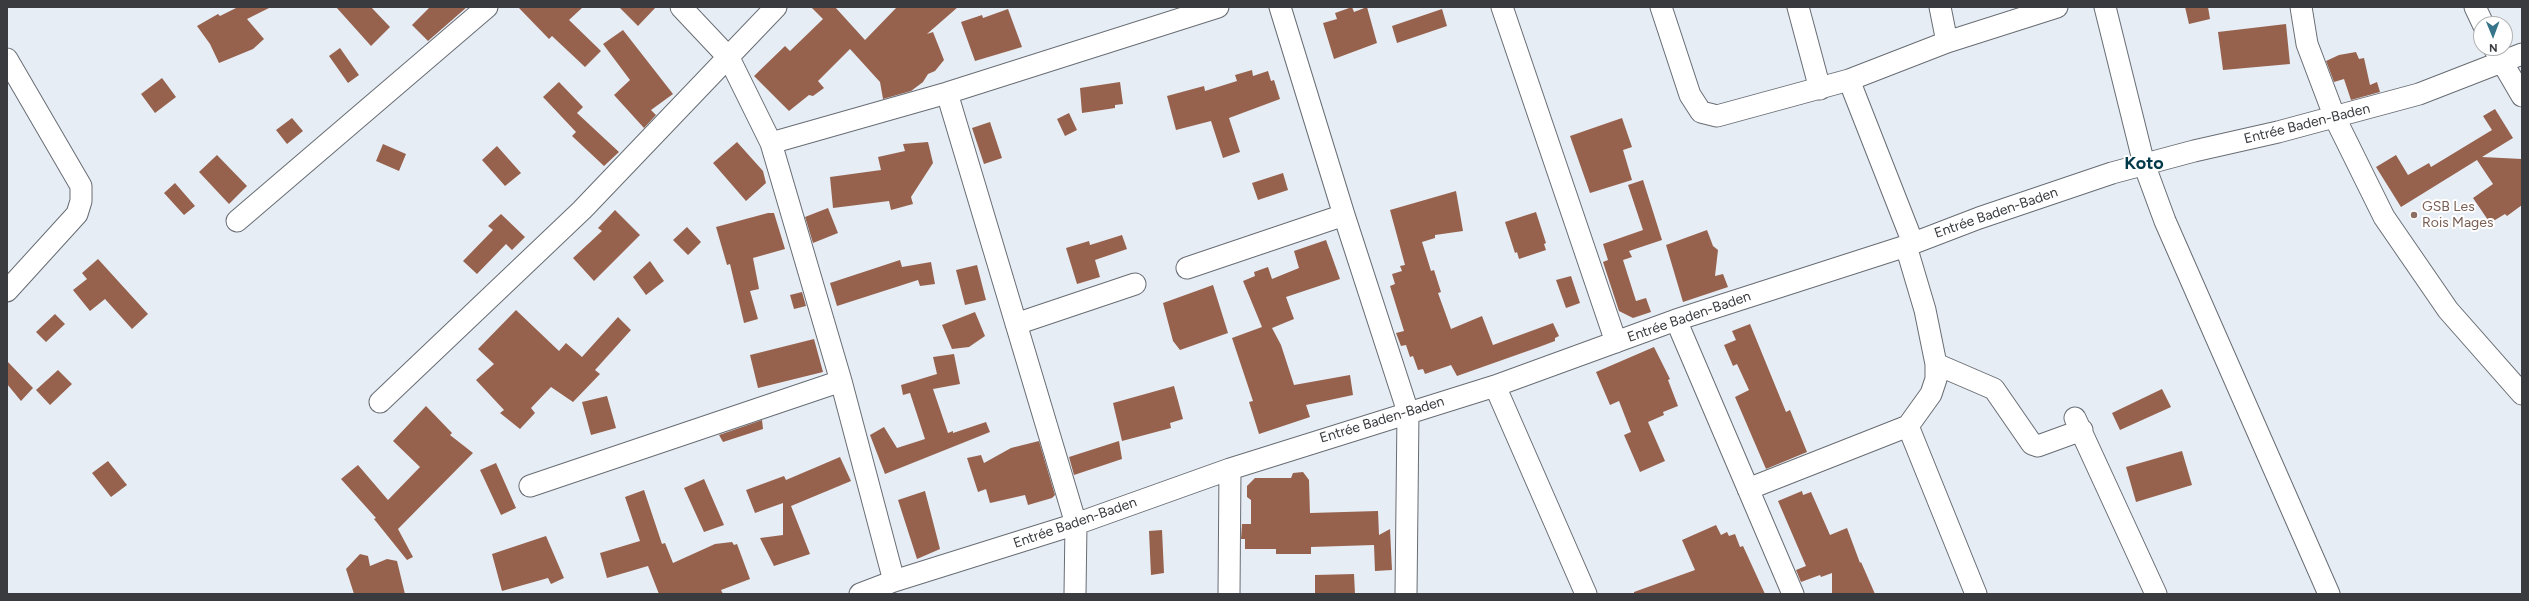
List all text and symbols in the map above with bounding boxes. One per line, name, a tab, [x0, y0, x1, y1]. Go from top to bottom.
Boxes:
north arrow	[2473, 16, 2513, 56]
text: N	[2489, 41, 2498, 54]
street label: Entrée Baden-Baden	[2242, 100, 2372, 148]
district label: Koto	[2124, 153, 2164, 175]
street label: Entrée Baden-Baden	[1932, 184, 2060, 242]
place label: GSB Les Rois Mages	[2422, 199, 2493, 232]
marker: GSB Les Rois Mages	[2409, 210, 2419, 220]
street label: Entrée Baden-Baden	[1625, 288, 1753, 346]
street label: Entrée Baden-Baden	[1318, 393, 1446, 447]
street label: Entrée Baden-Baden	[1011, 494, 1139, 552]

